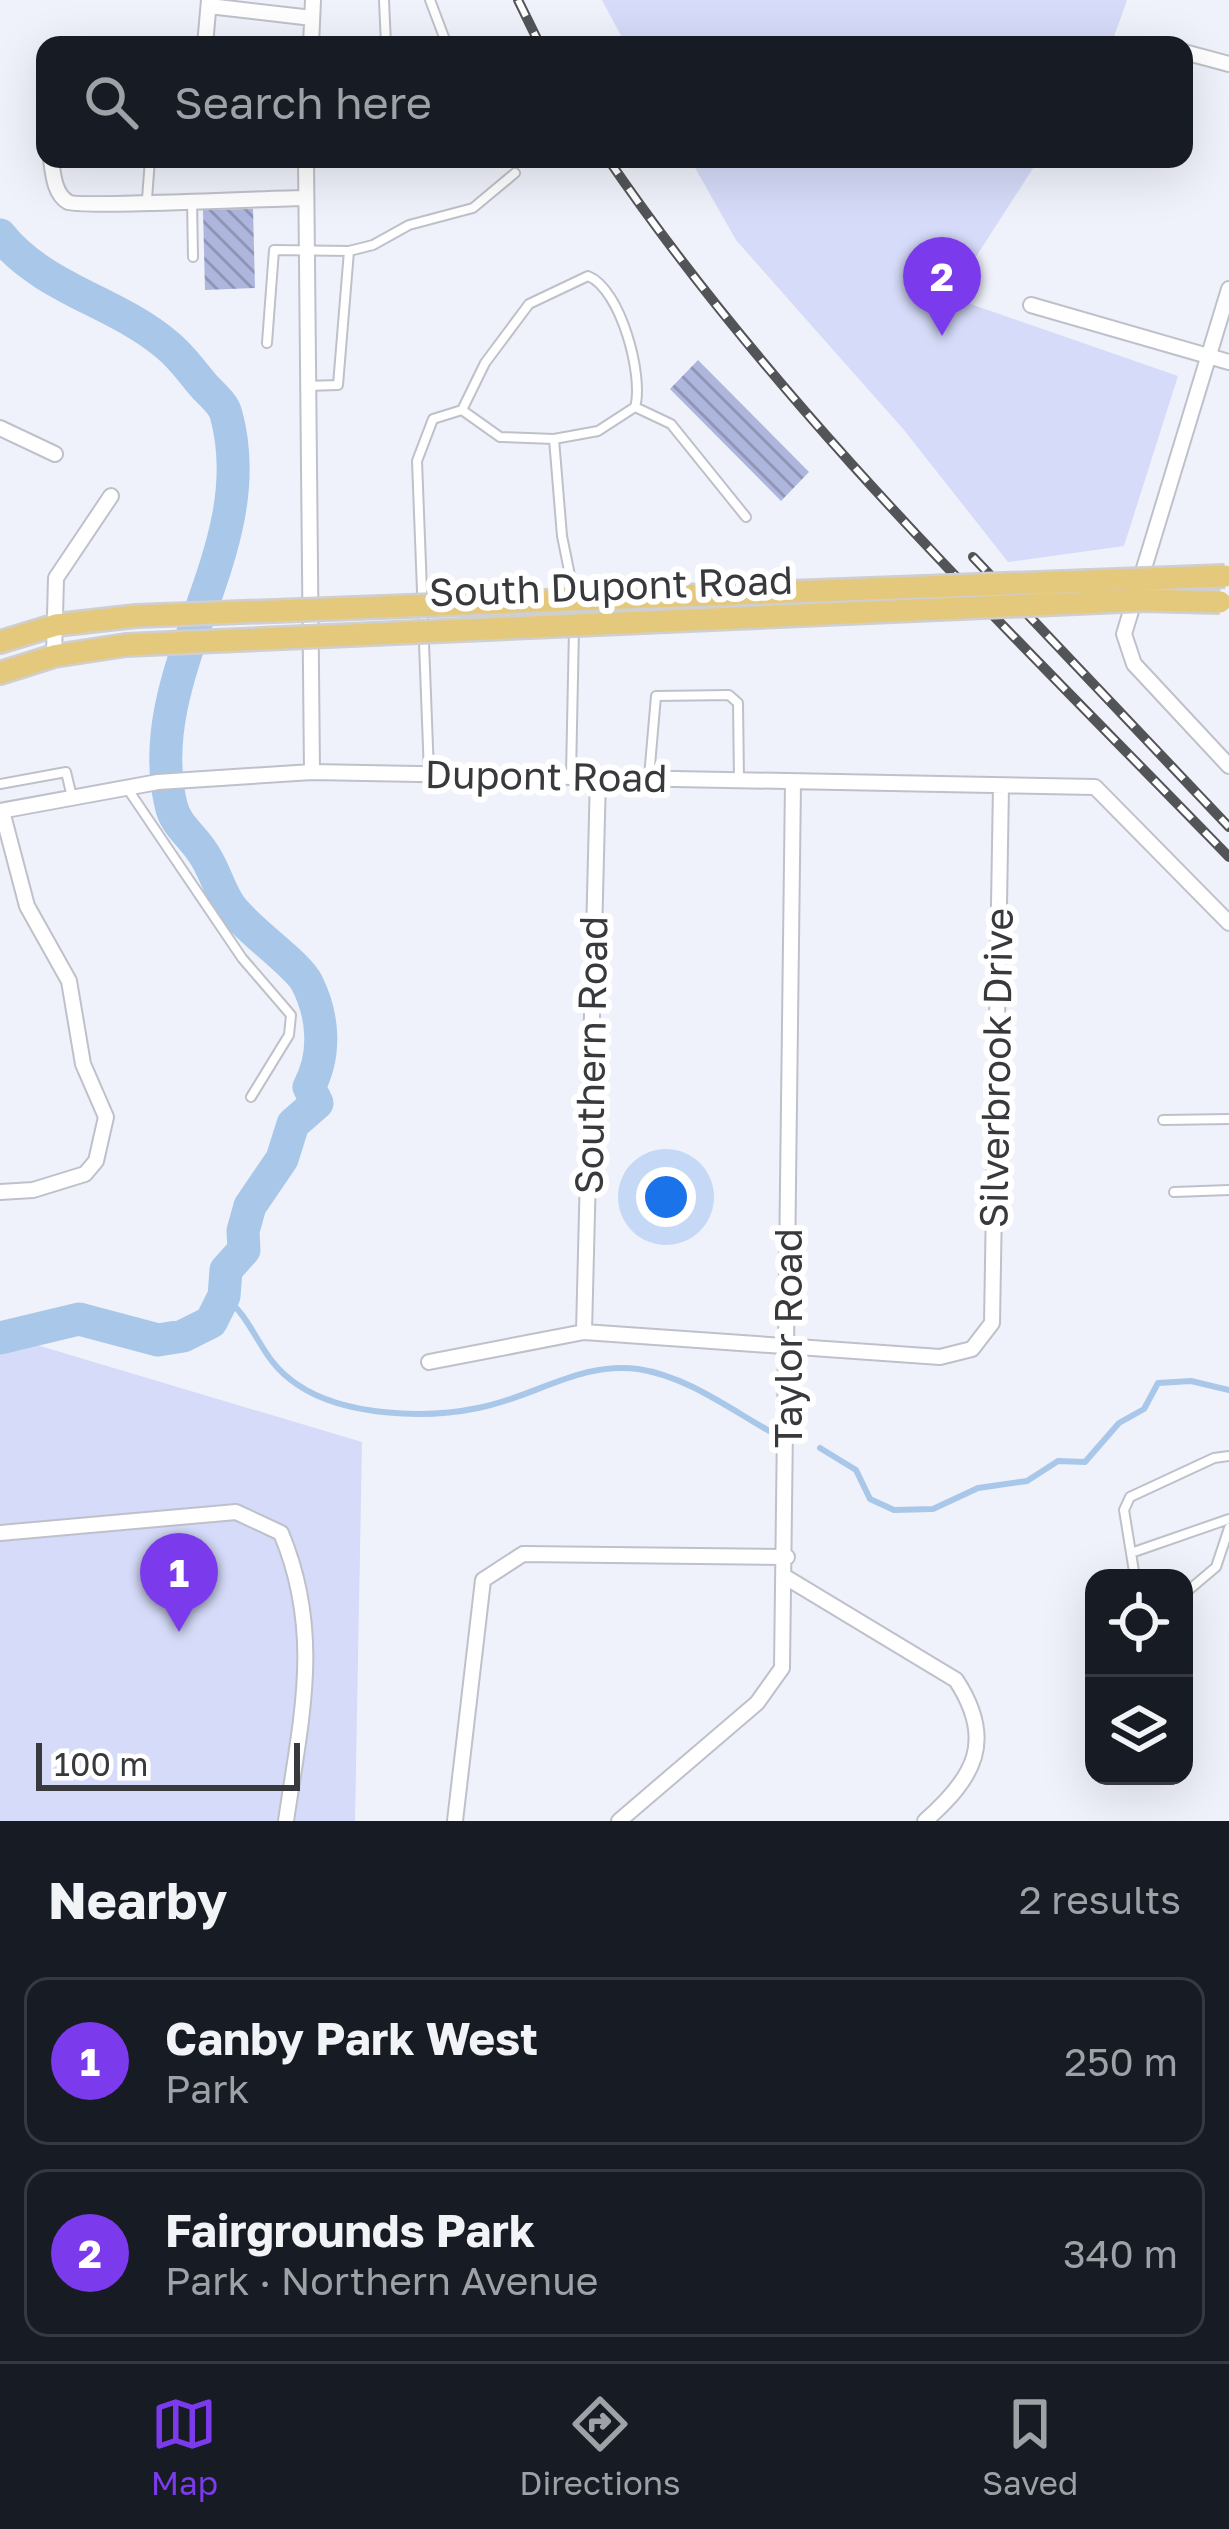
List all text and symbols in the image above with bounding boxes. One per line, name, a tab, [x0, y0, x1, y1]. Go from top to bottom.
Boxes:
search box	[36, 36, 1193, 168]
icon: search	[78, 69, 144, 135]
text: Search here	[174, 75, 432, 129]
pin: 2	[903, 237, 981, 336]
street label: South Dupont Road	[428, 556, 794, 615]
street label: Dupont Road	[424, 750, 668, 801]
street label: Silverbrook Drive	[969, 908, 1022, 1228]
street label: Southern Road	[565, 915, 616, 1195]
your location	[636, 1167, 696, 1227]
street label: Taylor Road	[764, 1228, 811, 1448]
pin: 1	[140, 1533, 218, 1632]
map controls	[1085, 1569, 1193, 1785]
button: locate	[1085, 1569, 1193, 1677]
button: layers	[1085, 1677, 1193, 1785]
scale bar	[36, 1737, 300, 1790]
text: 100 m	[54, 1744, 148, 1783]
text: Nearby	[48, 1869, 227, 1930]
text: 2 results	[1019, 1876, 1181, 1923]
text: Canby Park West	[165, 2011, 538, 2065]
text: 1	[80, 2038, 100, 2085]
text: 250 m	[1064, 2038, 1178, 2085]
text: Park	[165, 2065, 249, 2112]
text: Fairgrounds Park	[165, 2203, 535, 2257]
text: 2	[78, 2230, 102, 2277]
text: 340 m	[1063, 2230, 1178, 2277]
text: Park · Northern Avenue	[165, 2257, 599, 2304]
tab: Map	[151, 2391, 218, 2502]
tab: Directions	[519, 2391, 681, 2502]
tab: Saved	[982, 2391, 1078, 2502]

